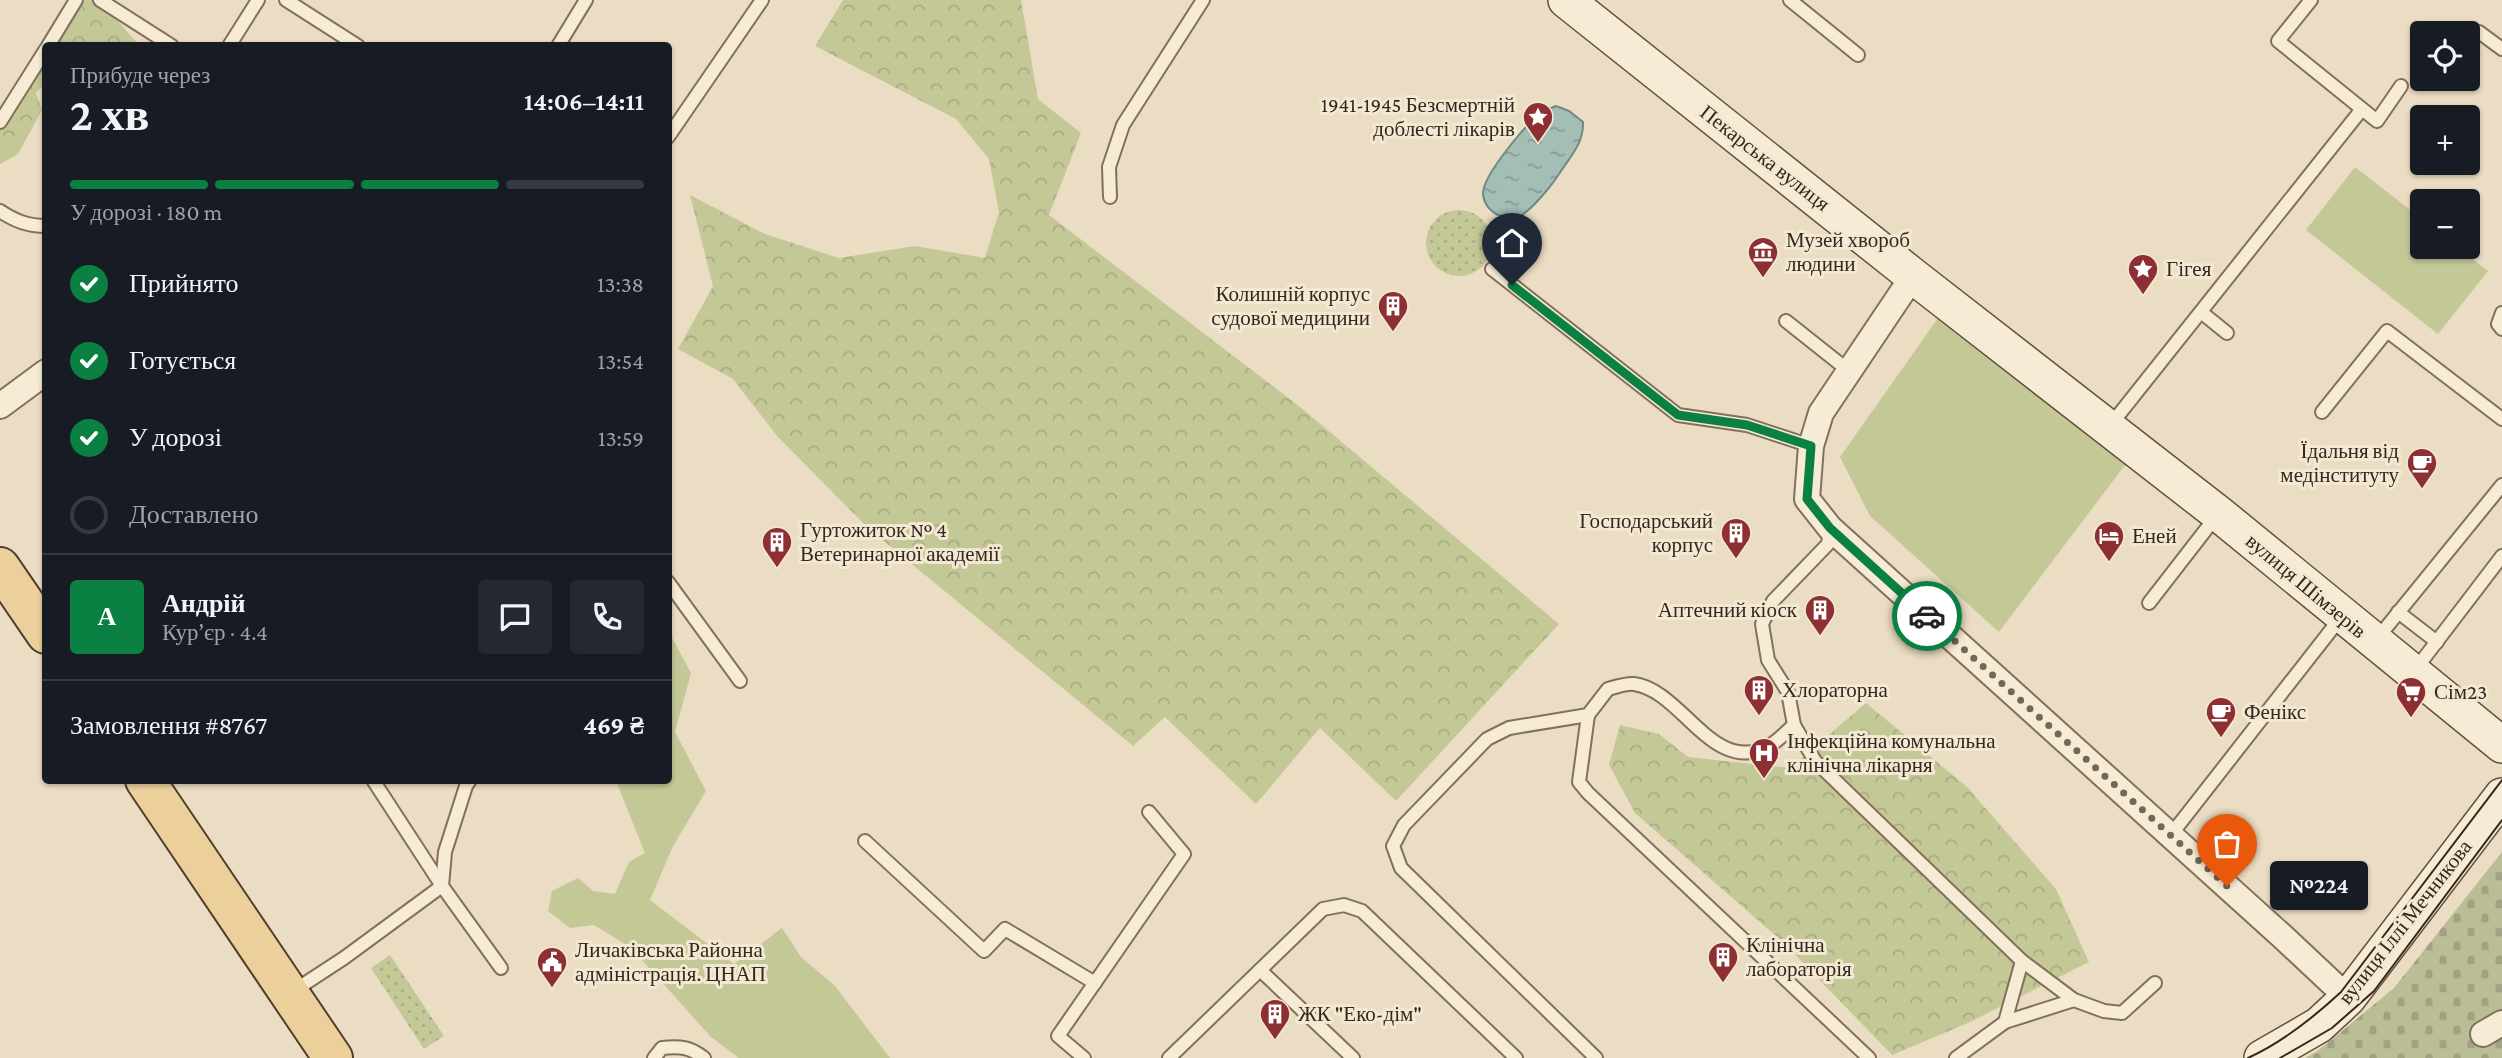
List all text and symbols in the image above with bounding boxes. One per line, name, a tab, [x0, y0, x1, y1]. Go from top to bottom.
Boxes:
map controls	[2410, 21, 2480, 259]
button: locate	[2410, 21, 2480, 91]
text: Прибуде через	[70, 62, 210, 88]
text: 14:06–14:11	[524, 87, 644, 116]
text: 2 хв	[70, 89, 149, 140]
place label: 1941-1945 Безсмертній доблесті лікарів	[1321, 93, 1515, 141]
place icon: 1941-1945 Безсмертній доблесті лікарів	[1521, 100, 1555, 144]
street label: Пекарська вулиця	[1696, 100, 1835, 216]
button: +	[2410, 105, 2480, 175]
button: −	[2410, 189, 2480, 259]
text: У дорозі · 180 m	[70, 199, 222, 225]
pin	[1482, 213, 1542, 285]
icon: home	[1493, 224, 1531, 262]
place label: Музей хвороб людини	[1786, 228, 1910, 276]
museum icon: Музей хвороб людини	[1746, 235, 1780, 279]
place icon: Гігея	[2126, 252, 2160, 296]
place label: Гігея	[2166, 257, 2212, 281]
icon: check	[70, 265, 108, 303]
text: Прийнято	[129, 269, 239, 298]
text: 13:38	[597, 271, 644, 297]
place label: Колишній корпус судової медицини	[1211, 282, 1370, 330]
building icon: Колишній корпус судової медицини	[1376, 289, 1410, 333]
icon: check	[70, 342, 108, 380]
text: Готується	[129, 346, 236, 375]
text: 13:54	[598, 348, 644, 374]
icon: check	[70, 419, 108, 457]
text: У дорозі	[129, 423, 222, 452]
text: 13:59	[598, 425, 644, 451]
place label: Їдальня від медінституту	[2280, 439, 2399, 487]
cafe icon: Їдальня від медінституту	[2405, 446, 2439, 490]
text: Доставлено	[129, 500, 259, 529]
place label: Господарський корпус	[1579, 509, 1713, 557]
building icon: Господарський корпус	[1719, 516, 1753, 560]
place label: Гуртожиток № 4 Ветеринарної академії	[800, 518, 1000, 566]
hotel icon: Еней	[2092, 519, 2126, 563]
place label: Еней	[2132, 524, 2177, 548]
building icon: Гуртожиток № 4 Ветеринарної академії	[760, 525, 794, 569]
street label: вулиця Шімзерів	[2241, 529, 2371, 643]
button: chat	[478, 580, 552, 654]
button: phone	[570, 580, 644, 654]
courier	[1892, 581, 1962, 651]
text: Андрій	[162, 589, 246, 618]
building icon: Аптечний кіоск	[1803, 593, 1837, 637]
icon: car	[1908, 597, 1946, 635]
place label: Аптечний кіоск	[1658, 598, 1798, 622]
text: А	[98, 602, 116, 631]
text: Кур’єр · 4.4	[162, 619, 268, 645]
building icon: Хлораторна	[1742, 673, 1776, 717]
supermarket icon: Сім23	[2394, 675, 2428, 719]
place label: Хлораторна	[1782, 678, 1889, 702]
place label: Сім23	[2434, 680, 2487, 704]
cafe icon: Фенікс	[2204, 695, 2238, 739]
place label: Фенікс	[2244, 700, 2306, 724]
text: Замовлення #8767	[70, 711, 267, 740]
text: 469 ₴	[583, 711, 644, 740]
place label: Інфекційна комунальна клінічна лікарня	[1787, 729, 1996, 777]
hospital icon: Інфекційна комунальна клінічна лікарня	[1747, 736, 1781, 780]
pin	[2197, 814, 2257, 886]
icon: bag	[2208, 825, 2246, 863]
street label: вулиця Іллі Мечникова	[2333, 835, 2477, 1009]
callout: №224	[2269, 862, 2367, 910]
text: №224	[2289, 872, 2349, 898]
place label: Клінічна лабораторія	[1746, 933, 1852, 981]
place label: Личаківська Районна адміністрація. ЦНАП	[575, 938, 766, 986]
building icon: Клінічна лабораторія	[1706, 940, 1740, 984]
public building icon: Личаківська Районна адміністрація. ЦНАП	[535, 945, 569, 989]
building icon: ЖК "Еко-дім"	[1258, 997, 1292, 1041]
place label: ЖК "Еко-дім"	[1298, 1002, 1422, 1026]

